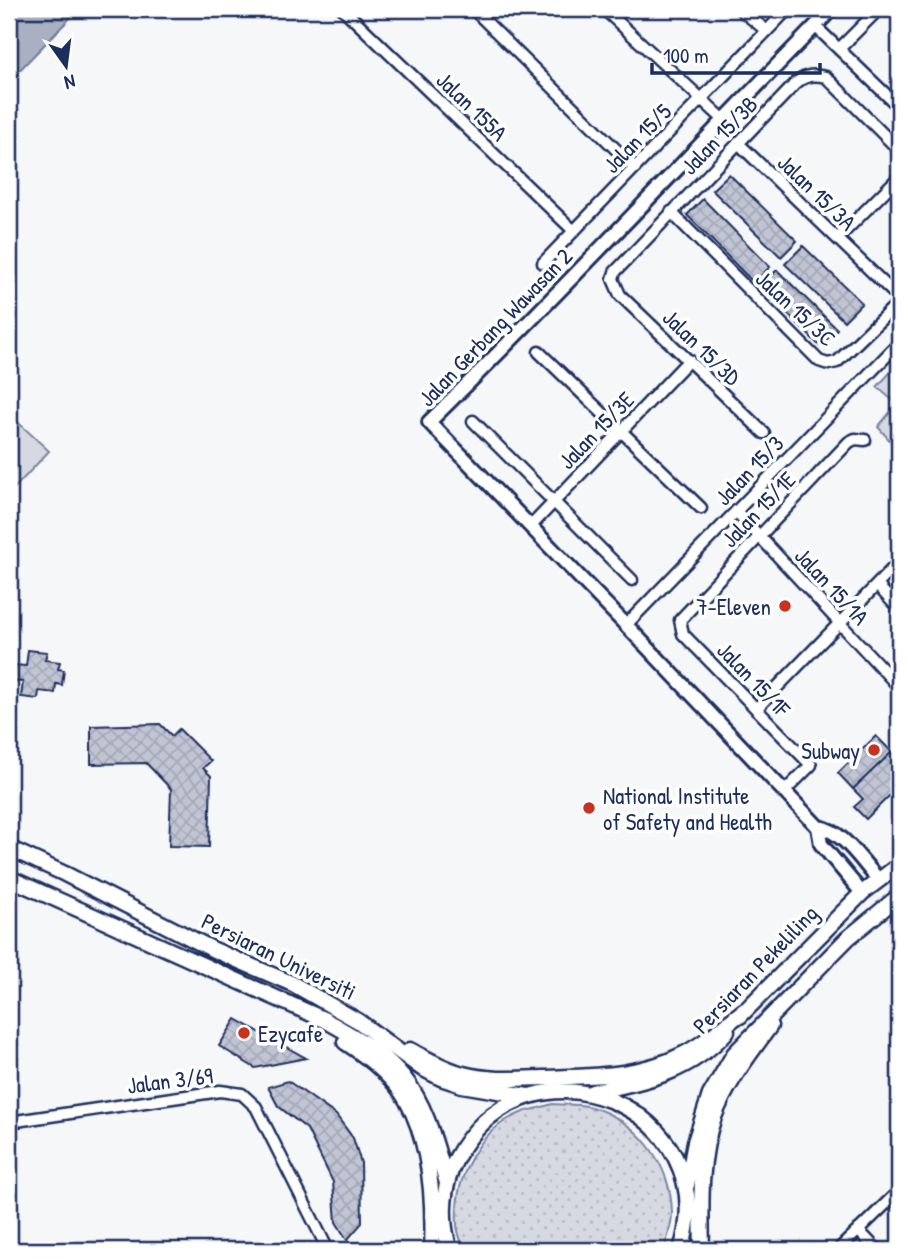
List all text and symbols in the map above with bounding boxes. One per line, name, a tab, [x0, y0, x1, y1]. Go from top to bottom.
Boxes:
north arrow	[32, 32, 102, 102]
scale bar	[652, 32, 820, 76]
text: 100 m	[663, 41, 709, 70]
street label: Jalan 155A	[430, 64, 514, 148]
text: N	[62, 69, 78, 96]
street label: Jalan 15/3B	[674, 89, 764, 181]
street label: Jalan 15/5	[596, 96, 678, 180]
street label: Jalan 15/3A	[771, 147, 863, 237]
street label: Jalan Gerbang Wawasan 2	[411, 241, 579, 413]
street label: Jalan 15/3C	[749, 263, 843, 353]
street label: Jalan 15/3D	[656, 302, 748, 392]
street label: Jalan 15/3E	[551, 384, 641, 476]
street label: Jalan 15/3	[708, 428, 790, 512]
street label: Jalan 15/1E	[714, 464, 802, 554]
street label: Jalan 15/1A	[788, 540, 876, 632]
place label: 7-Eleven	[696, 591, 771, 622]
marker: 7-Eleven	[777, 598, 793, 614]
street label: Jalan 15/1F	[710, 635, 798, 724]
place label: Subway	[801, 735, 860, 766]
marker: Subway	[866, 742, 882, 758]
place label: National Institute of Safety and Health	[603, 780, 772, 837]
marker: National Institute of Safety and Health	[581, 800, 597, 816]
street label: Persiaran Pekeliling	[686, 898, 824, 1040]
street label: Persiaran Universiti	[197, 905, 361, 1007]
place label: Ezycafe	[258, 1018, 323, 1049]
marker: Ezycafe	[236, 1025, 252, 1041]
street label: Jalan 3/69	[125, 1059, 215, 1101]

